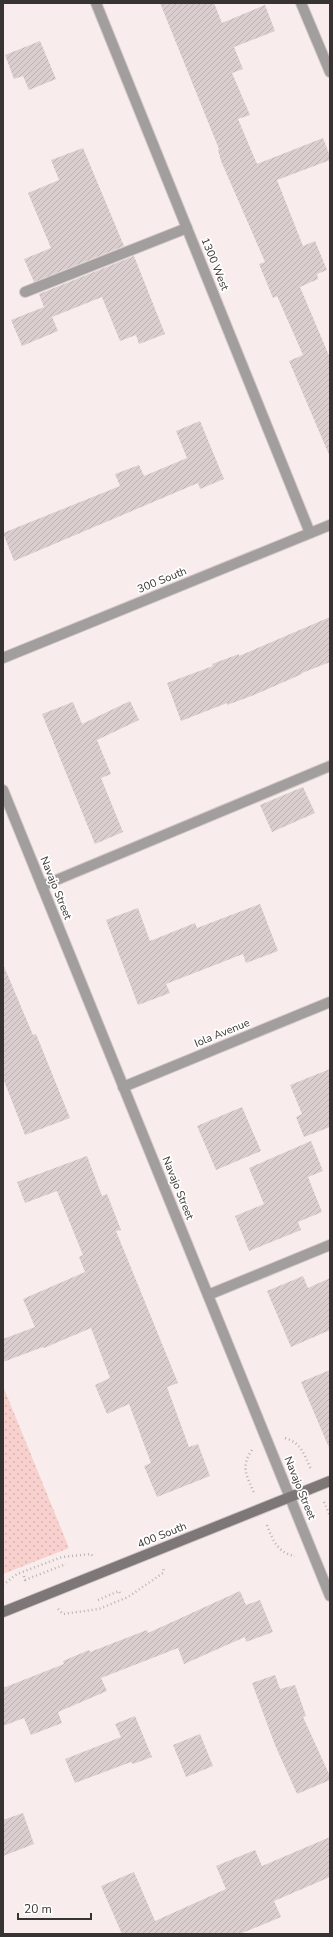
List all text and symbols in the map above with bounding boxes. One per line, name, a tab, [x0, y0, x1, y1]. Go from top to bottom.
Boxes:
street label: 1300 West	[198, 235, 232, 293]
street label: 300 South	[135, 563, 189, 597]
street label: Navajo Street	[37, 854, 76, 922]
street label: Iola Avenue	[192, 1015, 252, 1051]
street label: Navajo Street	[159, 1154, 198, 1222]
street label: Navajo Street	[281, 1454, 320, 1522]
street label: 400 South	[135, 1518, 189, 1552]
scale bar	[18, 1895, 91, 1921]
text: 20 m	[24, 1901, 52, 1917]

